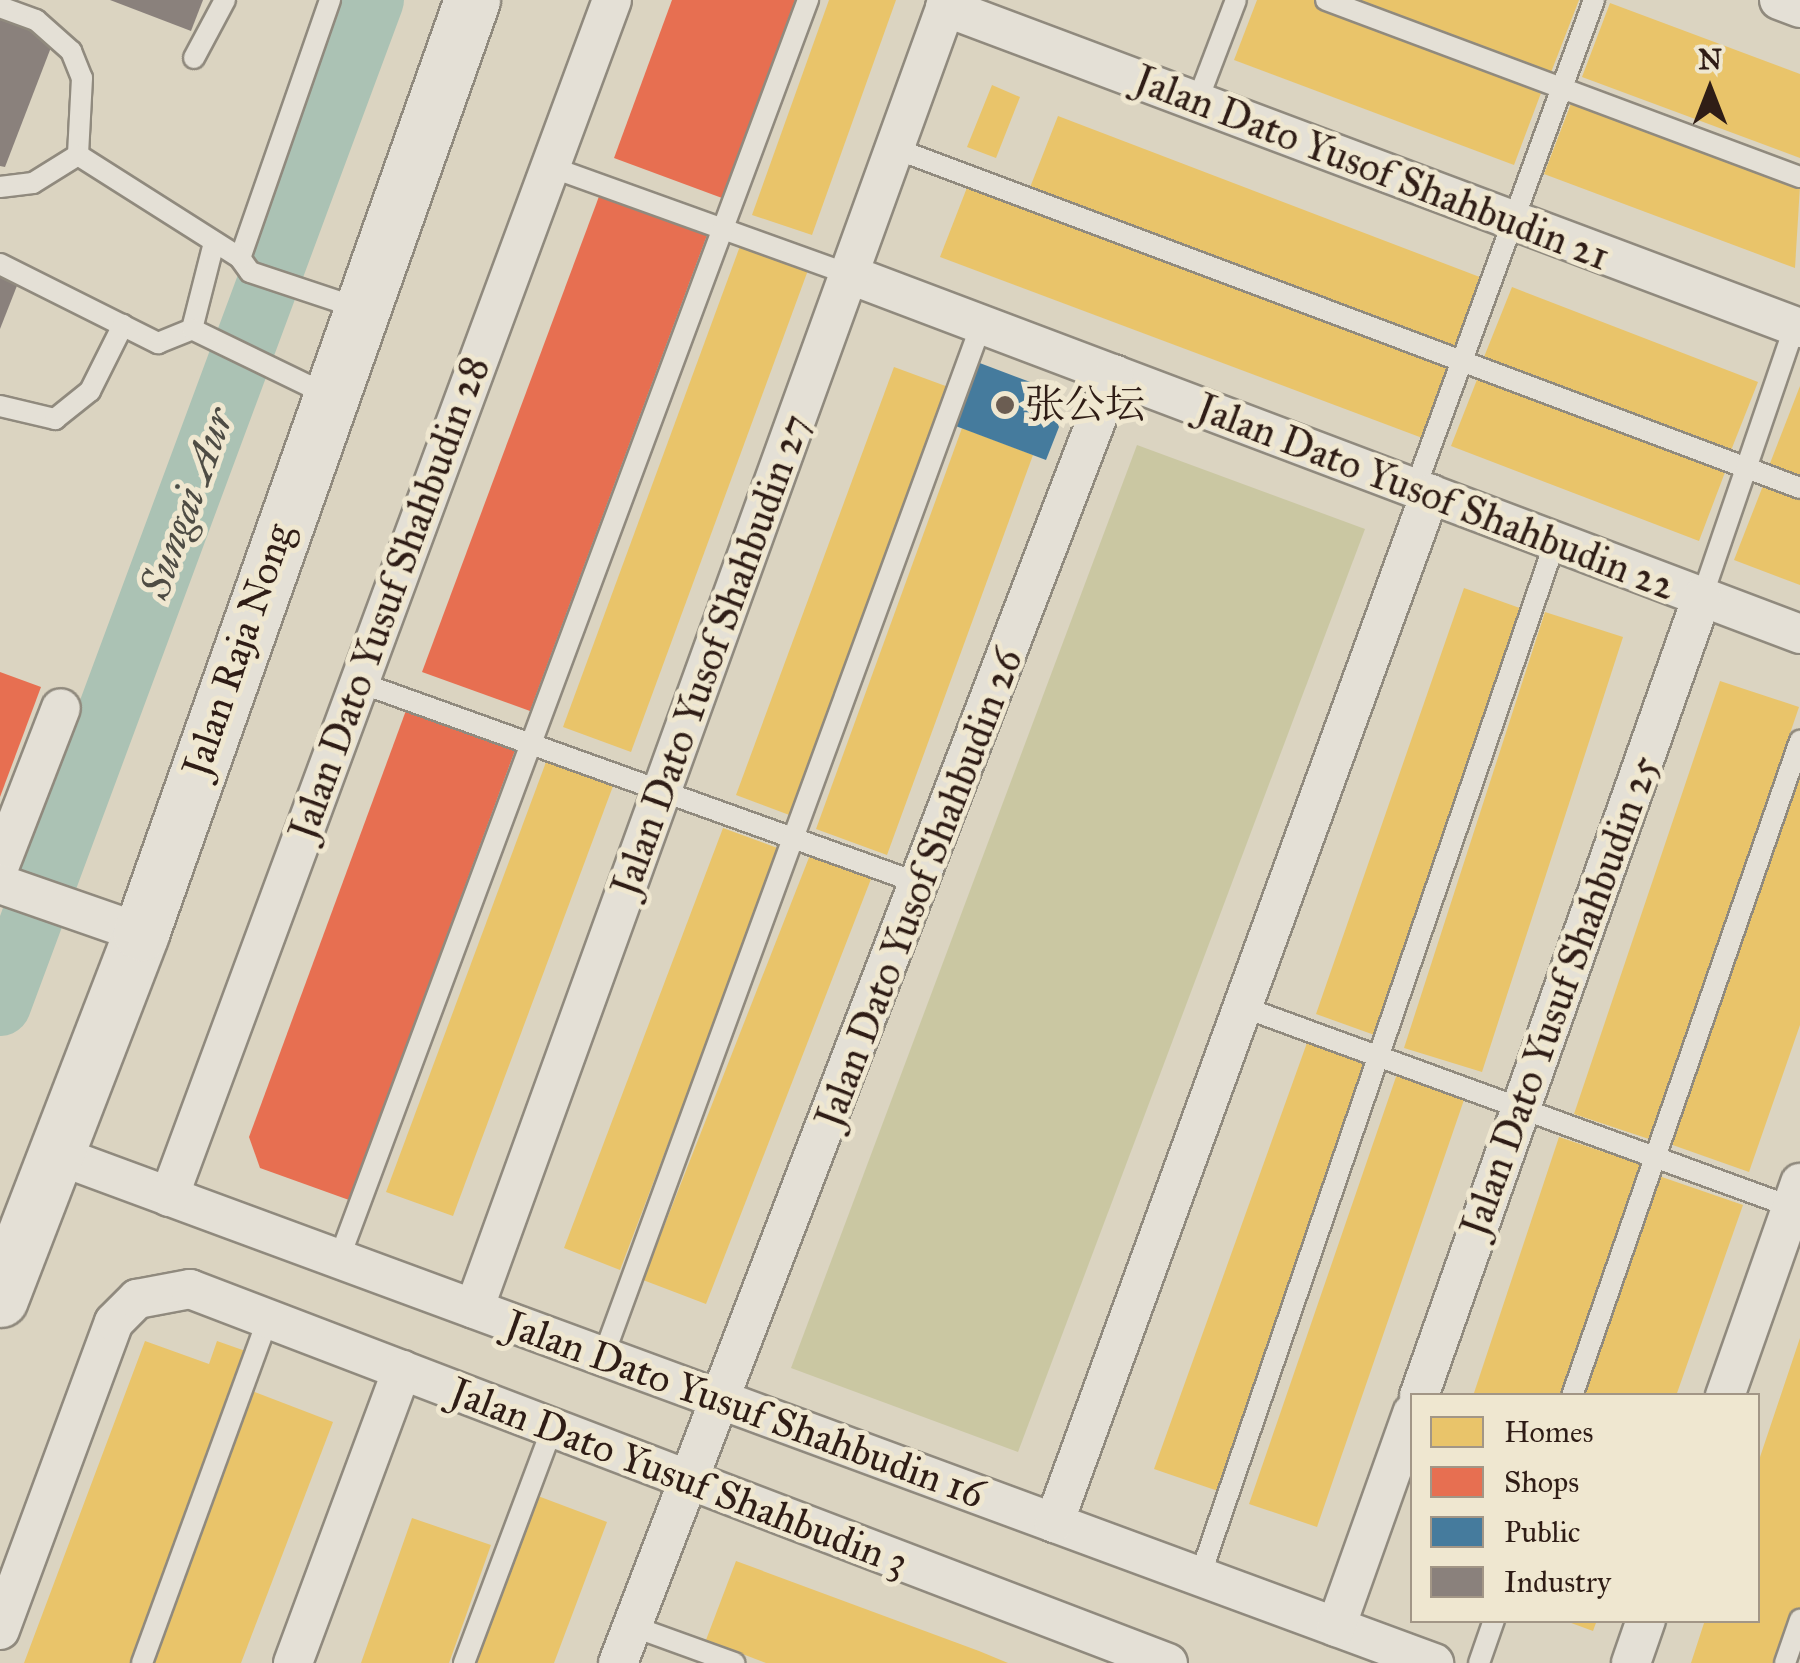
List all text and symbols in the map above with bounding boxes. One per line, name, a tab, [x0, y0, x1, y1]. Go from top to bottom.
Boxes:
north arrow	[1660, 40, 1760, 140]
text: N	[1698, 42, 1722, 77]
street label: Jalan Dato Yusof Shahbudin 21	[1128, 55, 1616, 281]
street label: Jalan Dato Yusuf Shahbudin 28	[279, 350, 499, 846]
place label: 张公坛	[1025, 381, 1145, 429]
street label: Jalan Dato Yusof Shahbudin 22	[1190, 384, 1682, 610]
marker: 张公坛	[994, 394, 1016, 416]
water label: Sungai Aur	[129, 401, 245, 605]
street label: Jalan Dato Yusof Shahbudin 27	[601, 408, 821, 902]
street label: Jalan Raja Nong	[172, 517, 304, 783]
street label: Jalan Dato Yusof Shahbudin 26	[805, 642, 1033, 1134]
street label: Jalan Dato Yusuf Shahbudin 25	[1451, 749, 1669, 1243]
street label: Jalan Dato Yusuf Shahbudin 16	[499, 1300, 991, 1518]
street label: Jalan Dato Yusuf Shahbudin 3	[444, 1368, 914, 1586]
legend	[1410, 1393, 1760, 1623]
text: Homes	[1504, 1414, 1593, 1450]
text: Shops	[1504, 1464, 1579, 1500]
text: Public	[1504, 1514, 1580, 1550]
text: Industry	[1504, 1564, 1611, 1600]

